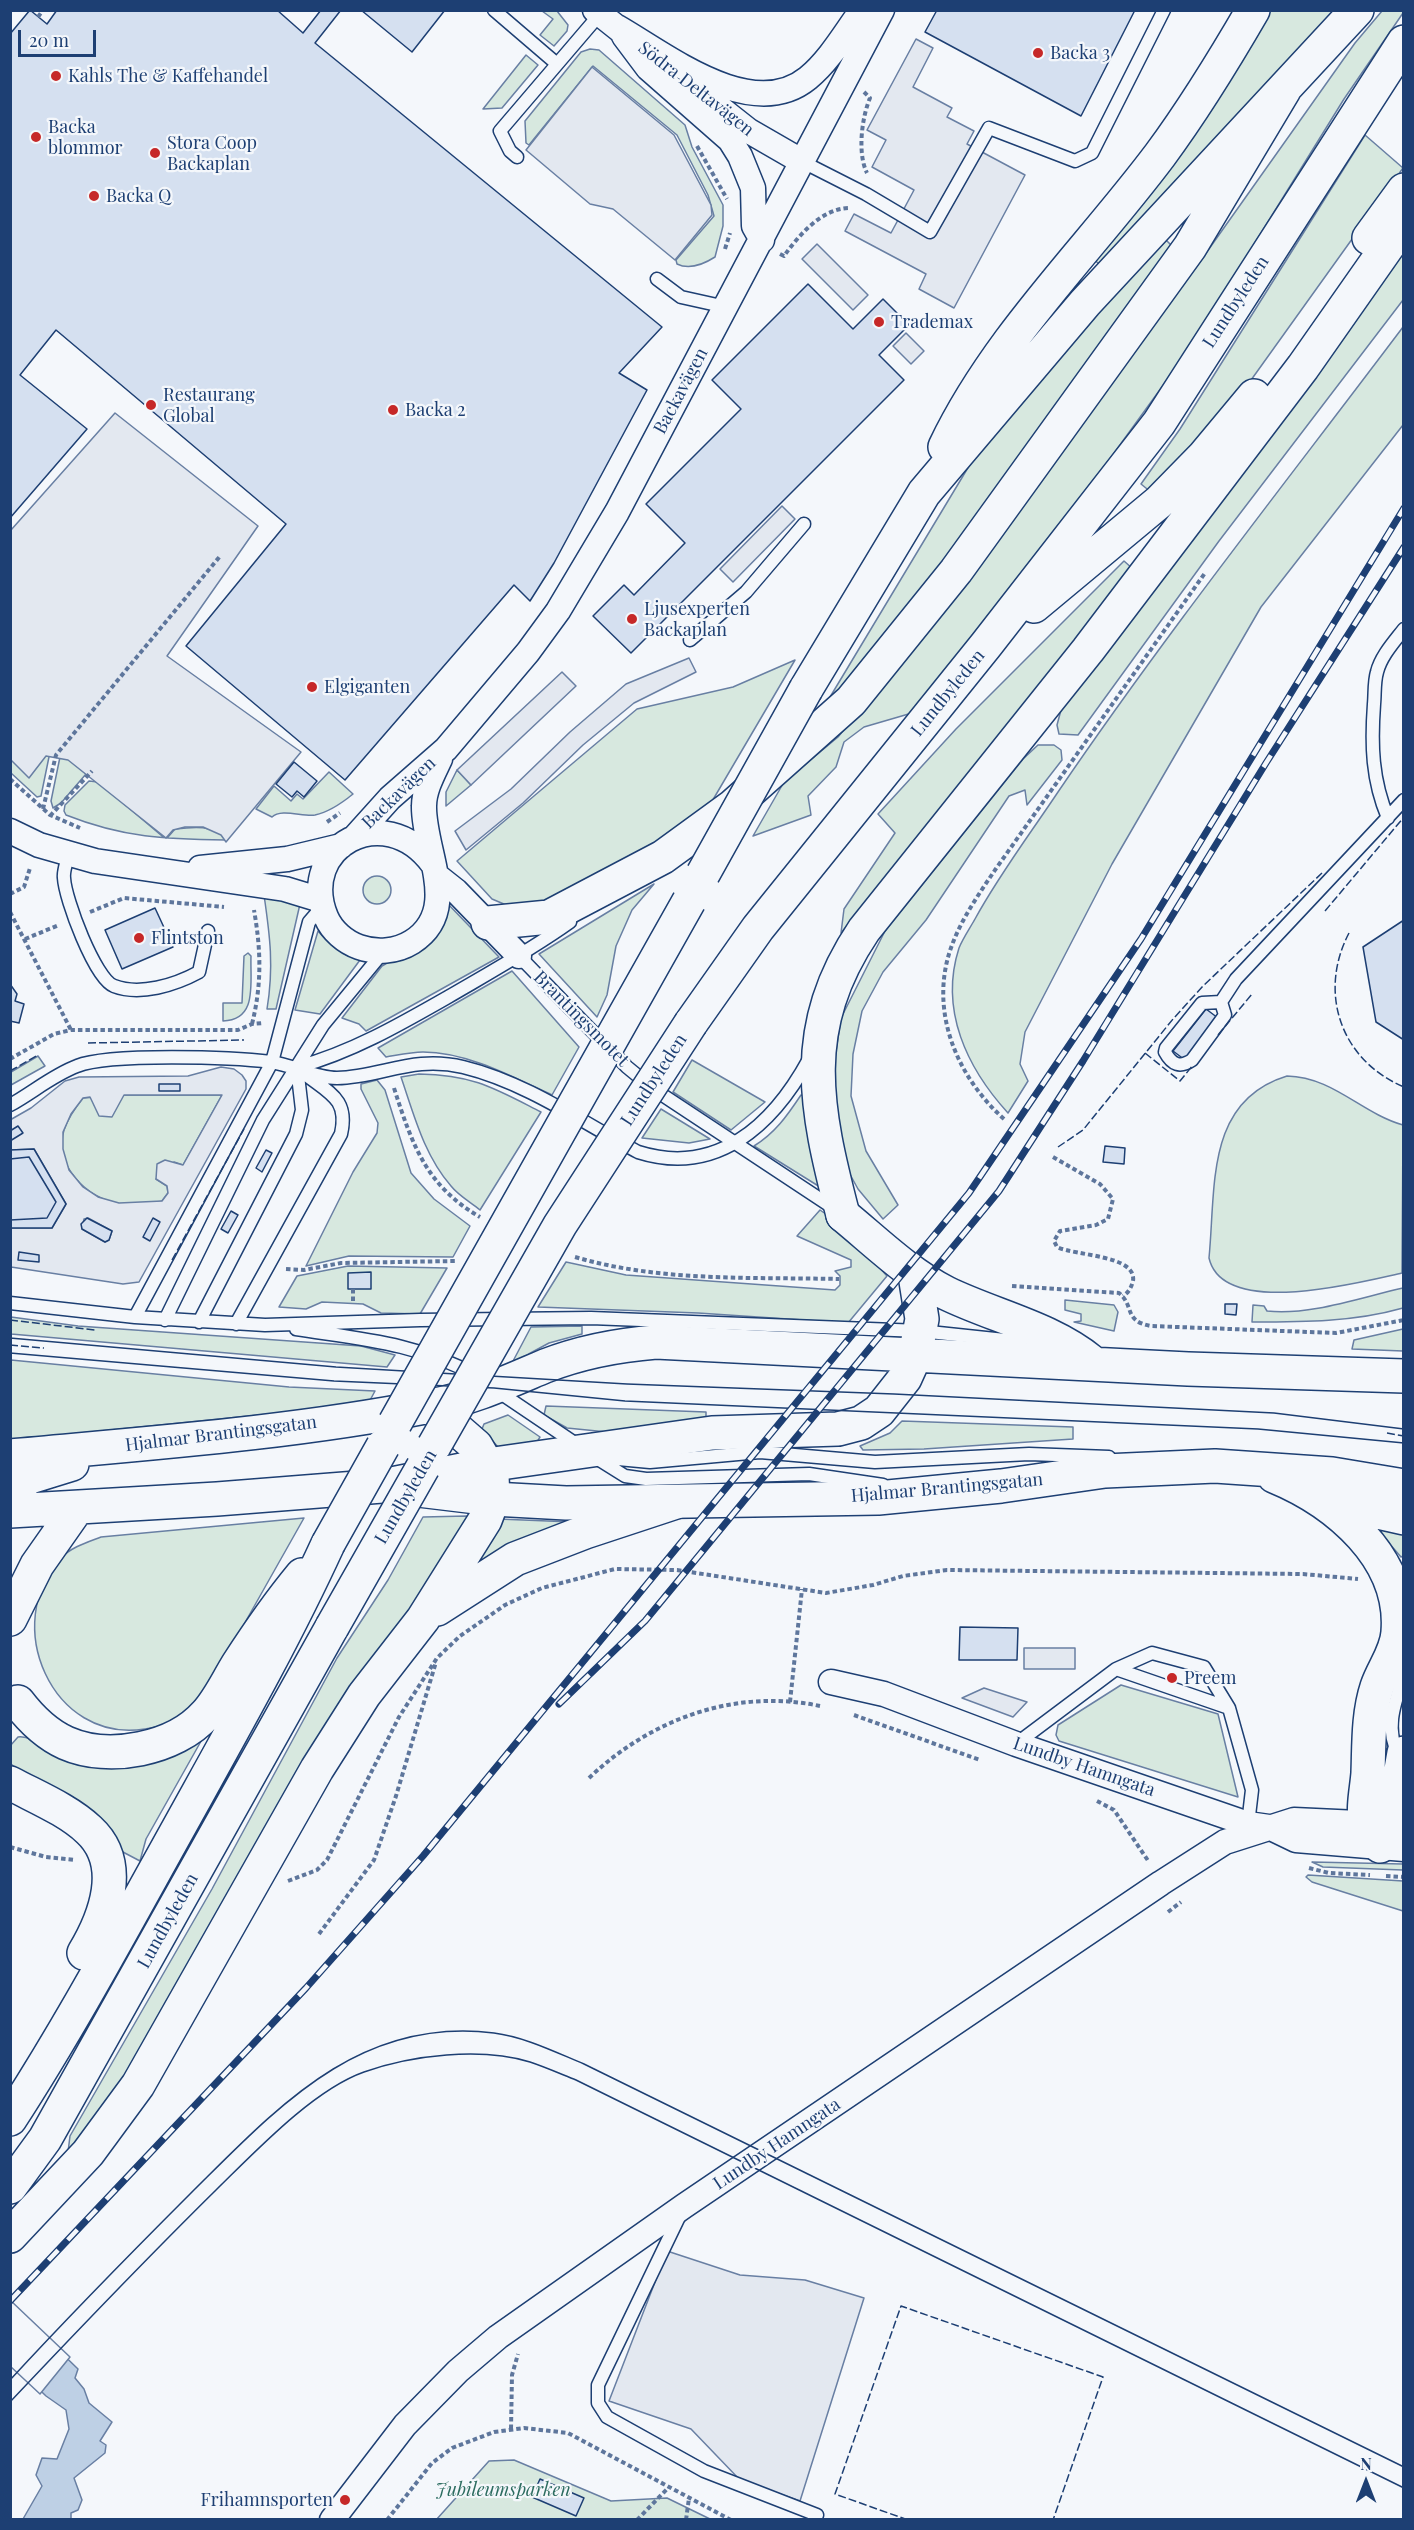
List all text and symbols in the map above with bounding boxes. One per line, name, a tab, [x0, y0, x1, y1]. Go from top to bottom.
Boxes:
scale bar	[21, 18, 99, 56]
text: 20 m	[29, 28, 69, 52]
street label: Södra Deltavägen	[634, 37, 758, 141]
place label: Backa 3	[1050, 42, 1110, 64]
marker: Backa 3	[1031, 46, 1045, 60]
place label: Kahls The & Kaffehandel	[68, 65, 268, 87]
marker: Kahls The & Kaffehandel	[49, 69, 63, 83]
place label: Backa blommor	[48, 116, 123, 158]
marker: Backa blommor	[29, 130, 43, 144]
place label: Stora Coop Backaplan	[167, 132, 257, 174]
marker: Stora Coop Backaplan	[148, 146, 162, 160]
place label: Backa Q	[106, 185, 171, 207]
marker: Backa Q	[87, 189, 101, 203]
street label: Lundbyleden	[1198, 252, 1274, 352]
place label: Trademax	[891, 311, 973, 333]
marker: Trademax	[872, 315, 886, 329]
street label: Backavägen	[649, 344, 713, 438]
place label: Restaurang Global	[163, 384, 255, 426]
marker: Restaurang Global	[144, 398, 158, 412]
place label: Backa 2	[405, 399, 466, 421]
marker: Backa 2	[386, 403, 400, 417]
place label: Ljusexperten Backaplan	[644, 598, 750, 640]
marker: Ljusexperten Backaplan	[625, 612, 639, 626]
street label: Lundbyleden	[906, 645, 990, 741]
place label: Elgiganten	[324, 676, 410, 698]
marker: Elgiganten	[305, 680, 319, 694]
street label: Backavägen	[358, 752, 440, 834]
place label: Flintston	[151, 927, 224, 949]
marker: Flintston	[132, 931, 146, 945]
street label: Brantingsmotet	[529, 967, 633, 1071]
street label: Lundbyleden	[616, 1030, 692, 1130]
street label: Hjalmar Brantingsgatan	[124, 1412, 318, 1456]
street label: Lundbyleden	[370, 1446, 442, 1548]
street label: Hjalmar Brantingsgatan	[850, 1469, 1044, 1507]
place label: Preem	[1184, 1667, 1236, 1689]
marker: Preem	[1165, 1671, 1179, 1685]
street label: Lundby Hamngata	[1010, 1733, 1158, 1801]
street label: Lundbyleden	[133, 1870, 203, 1972]
street label: Lundby Hamngata	[709, 2094, 845, 2194]
north arrow	[1336, 2452, 1396, 2512]
text: N	[1360, 2453, 1372, 2474]
park label: Jubileumsparken	[435, 2479, 571, 2501]
place label: Frihamnsporten	[201, 2489, 333, 2511]
marker: Frihamnsporten	[338, 2493, 352, 2507]

